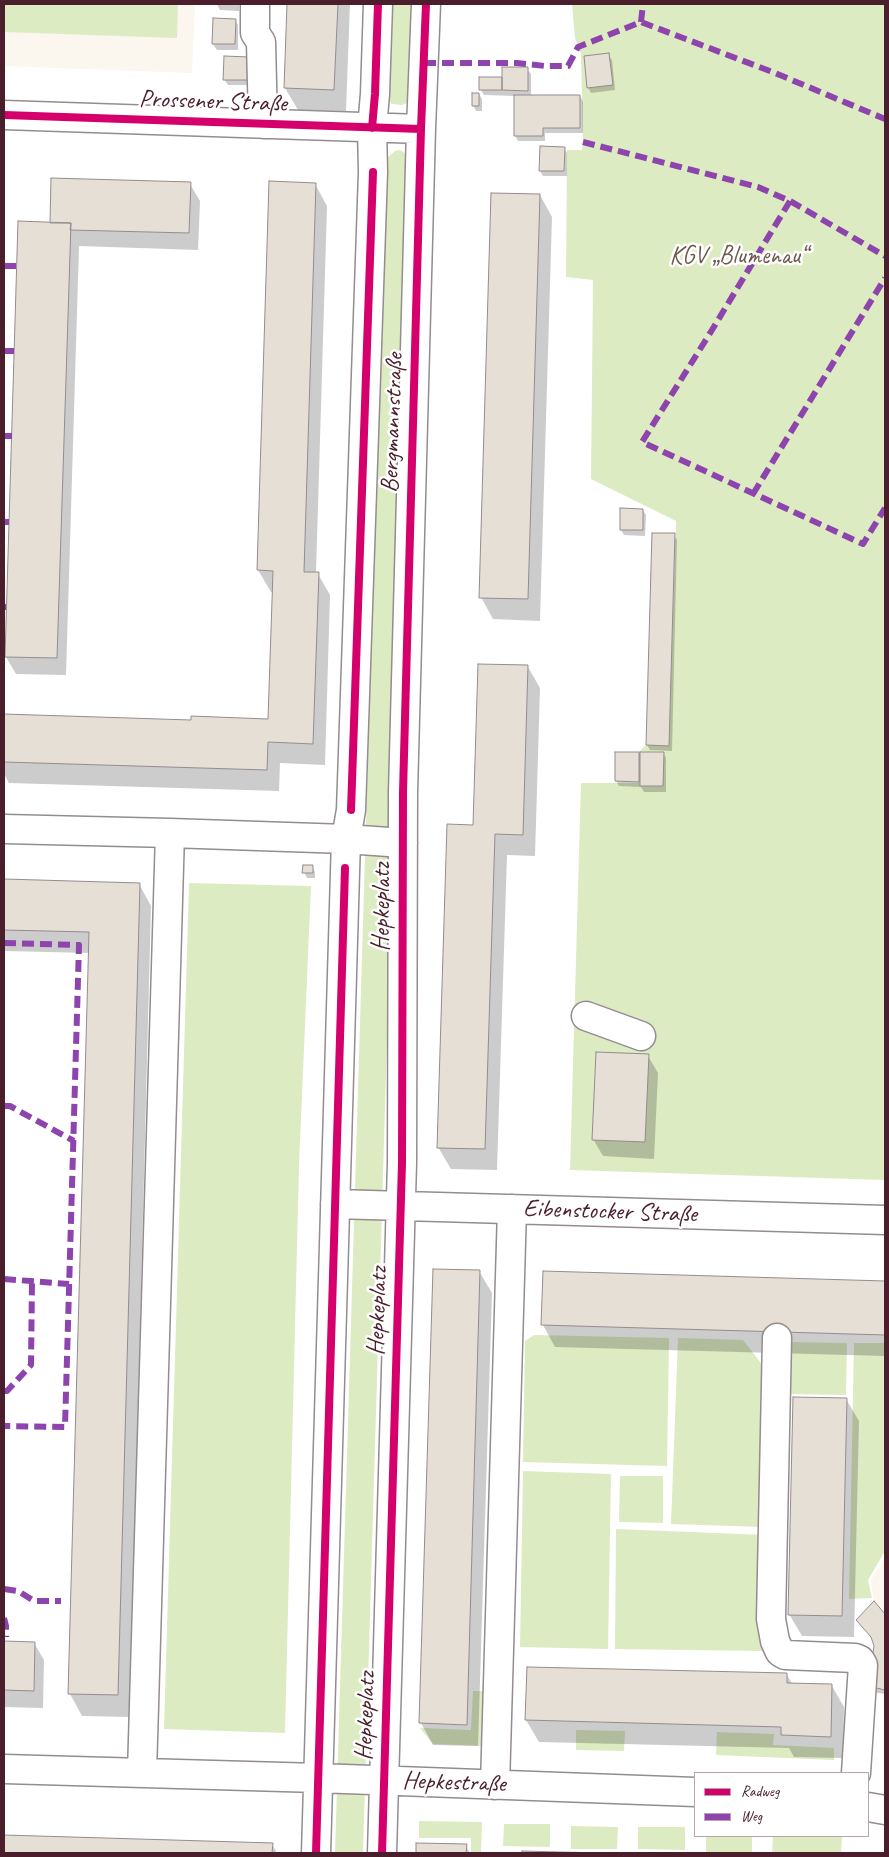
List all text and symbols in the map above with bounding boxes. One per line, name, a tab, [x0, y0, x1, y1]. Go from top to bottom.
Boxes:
street label: Prossener Straße	[139, 84, 287, 120]
park label: KGV „Blumenau“	[669, 241, 807, 271]
street label: Bergmannstraße	[376, 353, 410, 493]
street label: Hepkeplatz	[367, 863, 397, 951]
street label: Eibenstocker Straße	[523, 1194, 697, 1230]
street label: Hepkeplatz	[361, 1266, 395, 1356]
street label: Hepkeplatz	[349, 1671, 383, 1761]
street label: Hepkestraße	[402, 1766, 506, 1800]
legend	[694, 1772, 869, 1837]
text: Radweg	[741, 1782, 779, 1801]
text: Weg	[741, 1807, 762, 1826]

